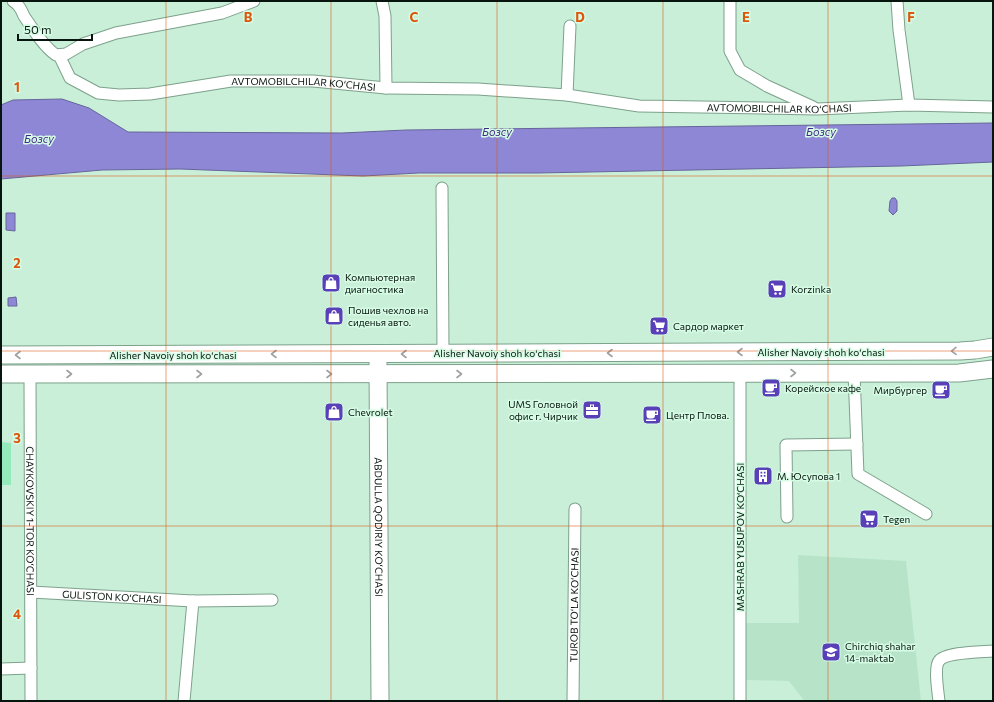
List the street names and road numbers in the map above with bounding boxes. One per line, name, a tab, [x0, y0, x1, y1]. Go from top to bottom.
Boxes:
street label: AVTOMOBILCHILAR KO‘CHASI	[231, 75, 376, 93]
street label: AVTOMOBILCHILAR KO‘CHASI	[707, 101, 852, 115]
street label: Alisher Navoiy shoh koʻchasi	[757, 346, 885, 358]
street label: Alisher Navoiy shoh koʻchasi	[433, 347, 561, 359]
street label: Alisher Navoiy shoh koʻchasi	[109, 349, 237, 361]
street label: CHAYKOVSKIY 1-TOR KO‘CHASI	[24, 446, 37, 596]
street label: ABDULLA QODIRIY KO‘CHASI	[373, 457, 385, 597]
street label: MASHRAB YUSUPOV KO‘CHASI	[734, 463, 746, 611]
street label: TUROB TO‘LA KO‘CHASI	[567, 548, 581, 662]
street label: GULISTON KO‘CHASI	[62, 588, 162, 605]

